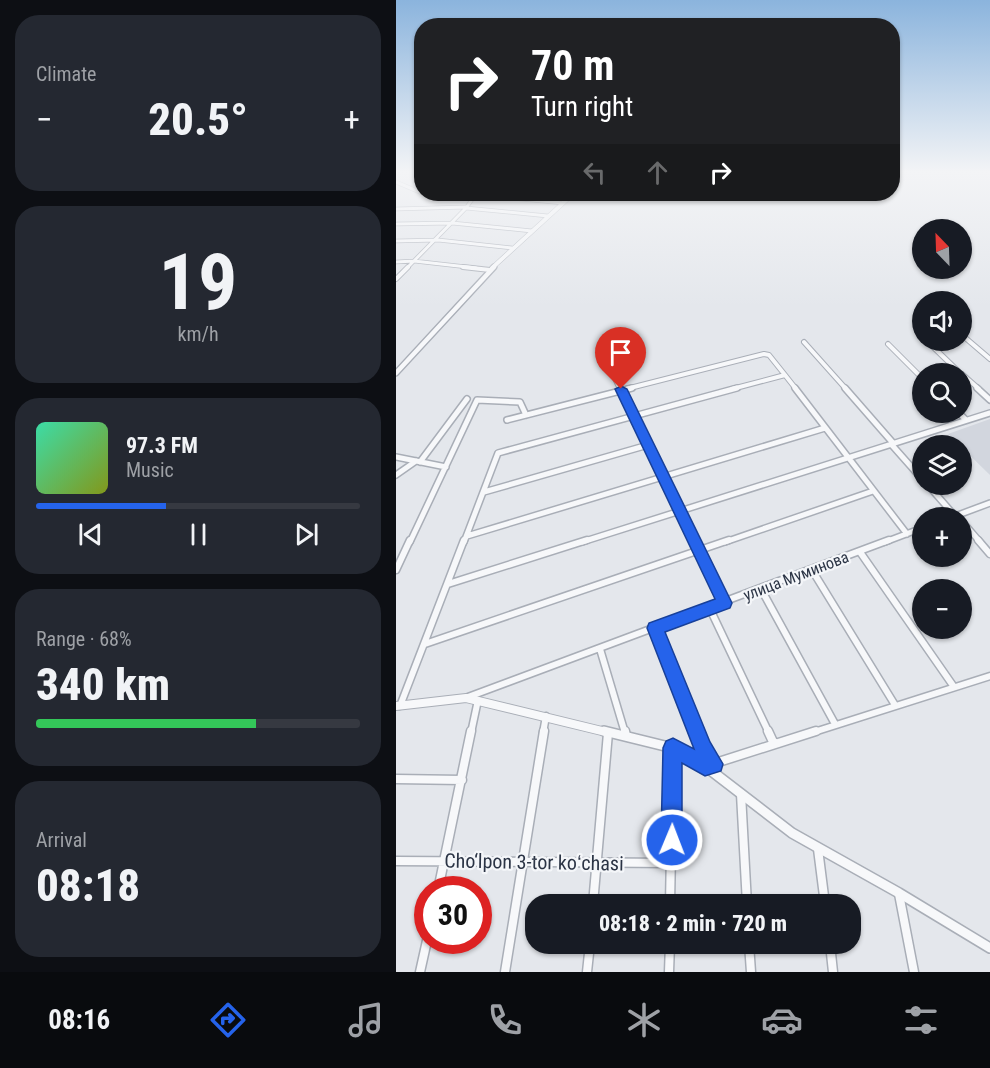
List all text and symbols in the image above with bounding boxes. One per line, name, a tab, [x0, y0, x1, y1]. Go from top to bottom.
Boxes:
text: 70 m	[531, 41, 614, 90]
icon: right	[432, 42, 510, 120]
text: Climate	[36, 62, 96, 86]
text: Turn right	[531, 91, 633, 123]
text: 20.5°	[148, 93, 248, 146]
text: −	[36, 100, 53, 139]
text: +	[344, 100, 360, 139]
icon: left	[578, 156, 611, 189]
icon: ahead	[641, 156, 674, 189]
icon: right	[704, 156, 737, 189]
north arrow	[912, 219, 972, 279]
map controls	[912, 219, 972, 639]
text: 19	[159, 237, 237, 328]
button: sound	[912, 291, 972, 351]
text: km/h	[177, 322, 219, 346]
pin	[595, 327, 646, 389]
icon: arrive	[604, 336, 637, 369]
button: search	[912, 363, 972, 423]
text: 97.3 FM	[126, 433, 198, 458]
button: layers	[912, 435, 972, 495]
text: Music	[126, 458, 174, 482]
button: +	[912, 507, 972, 567]
icon: previous	[74, 518, 107, 551]
icon: pause	[182, 518, 215, 551]
icon: next	[290, 518, 323, 551]
street label: улица Муминова	[741, 547, 851, 605]
button: −	[912, 579, 972, 639]
text: Range · 68%	[36, 627, 132, 651]
text: 340 km	[36, 658, 170, 711]
position arrow	[640, 808, 704, 872]
text: Arrival	[36, 828, 87, 852]
street label: Cho‘lpon 3-tor koʻchasi	[444, 848, 624, 876]
text: 08:18	[36, 859, 140, 912]
speed limit sign: 30	[414, 876, 492, 954]
text: 08:18 · 2 min · 720 m	[599, 911, 787, 936]
icon: directions	[207, 999, 249, 1041]
icon: music	[345, 999, 387, 1041]
icon: phone	[484, 999, 526, 1041]
icon: climate	[623, 999, 665, 1041]
icon: car	[761, 999, 803, 1041]
icon: filters	[900, 999, 942, 1041]
text: 08:16	[48, 1004, 110, 1036]

